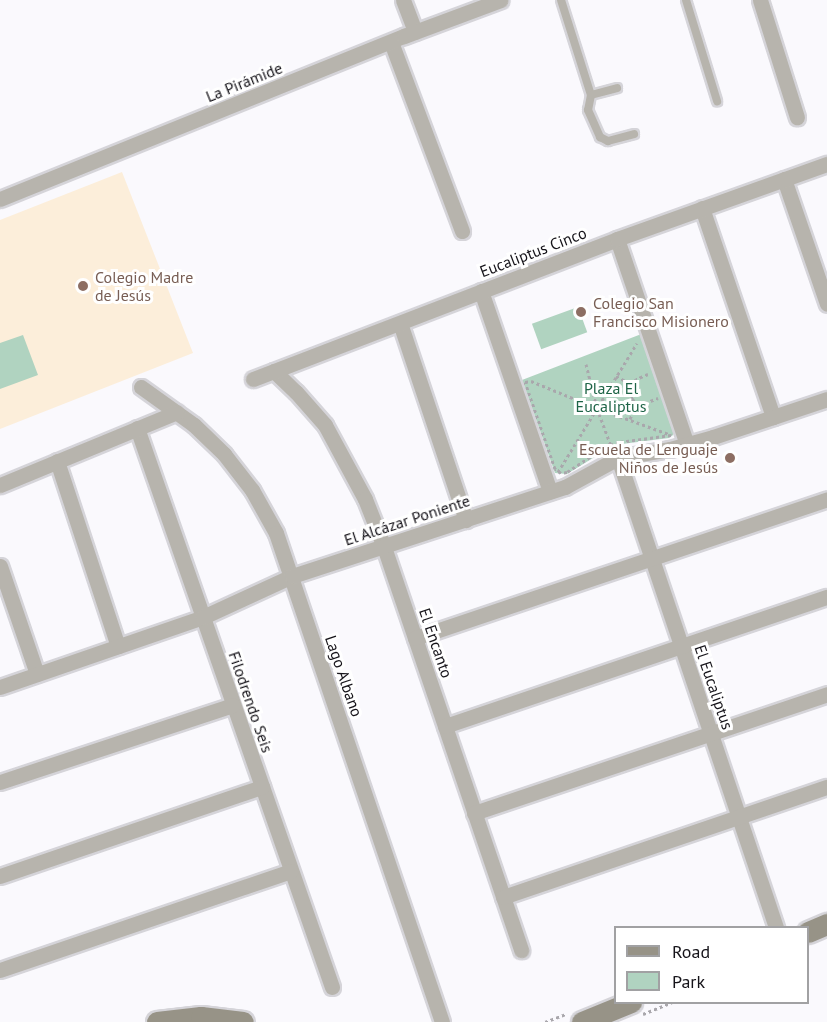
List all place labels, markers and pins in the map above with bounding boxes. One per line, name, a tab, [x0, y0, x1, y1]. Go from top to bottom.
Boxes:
place label: Colegio Madre de Jesús	[95, 267, 193, 305]
marker: Colegio Madre de Jesús	[76, 279, 90, 293]
place label: Colegio San Francisco Misionero	[593, 293, 729, 331]
marker: Colegio San Francisco Misionero	[574, 305, 588, 319]
place label: Escuela de Lenguaje Niños de Jesús	[579, 439, 718, 477]
marker: Escuela de Lenguaje Niños de Jesús	[723, 451, 737, 465]

